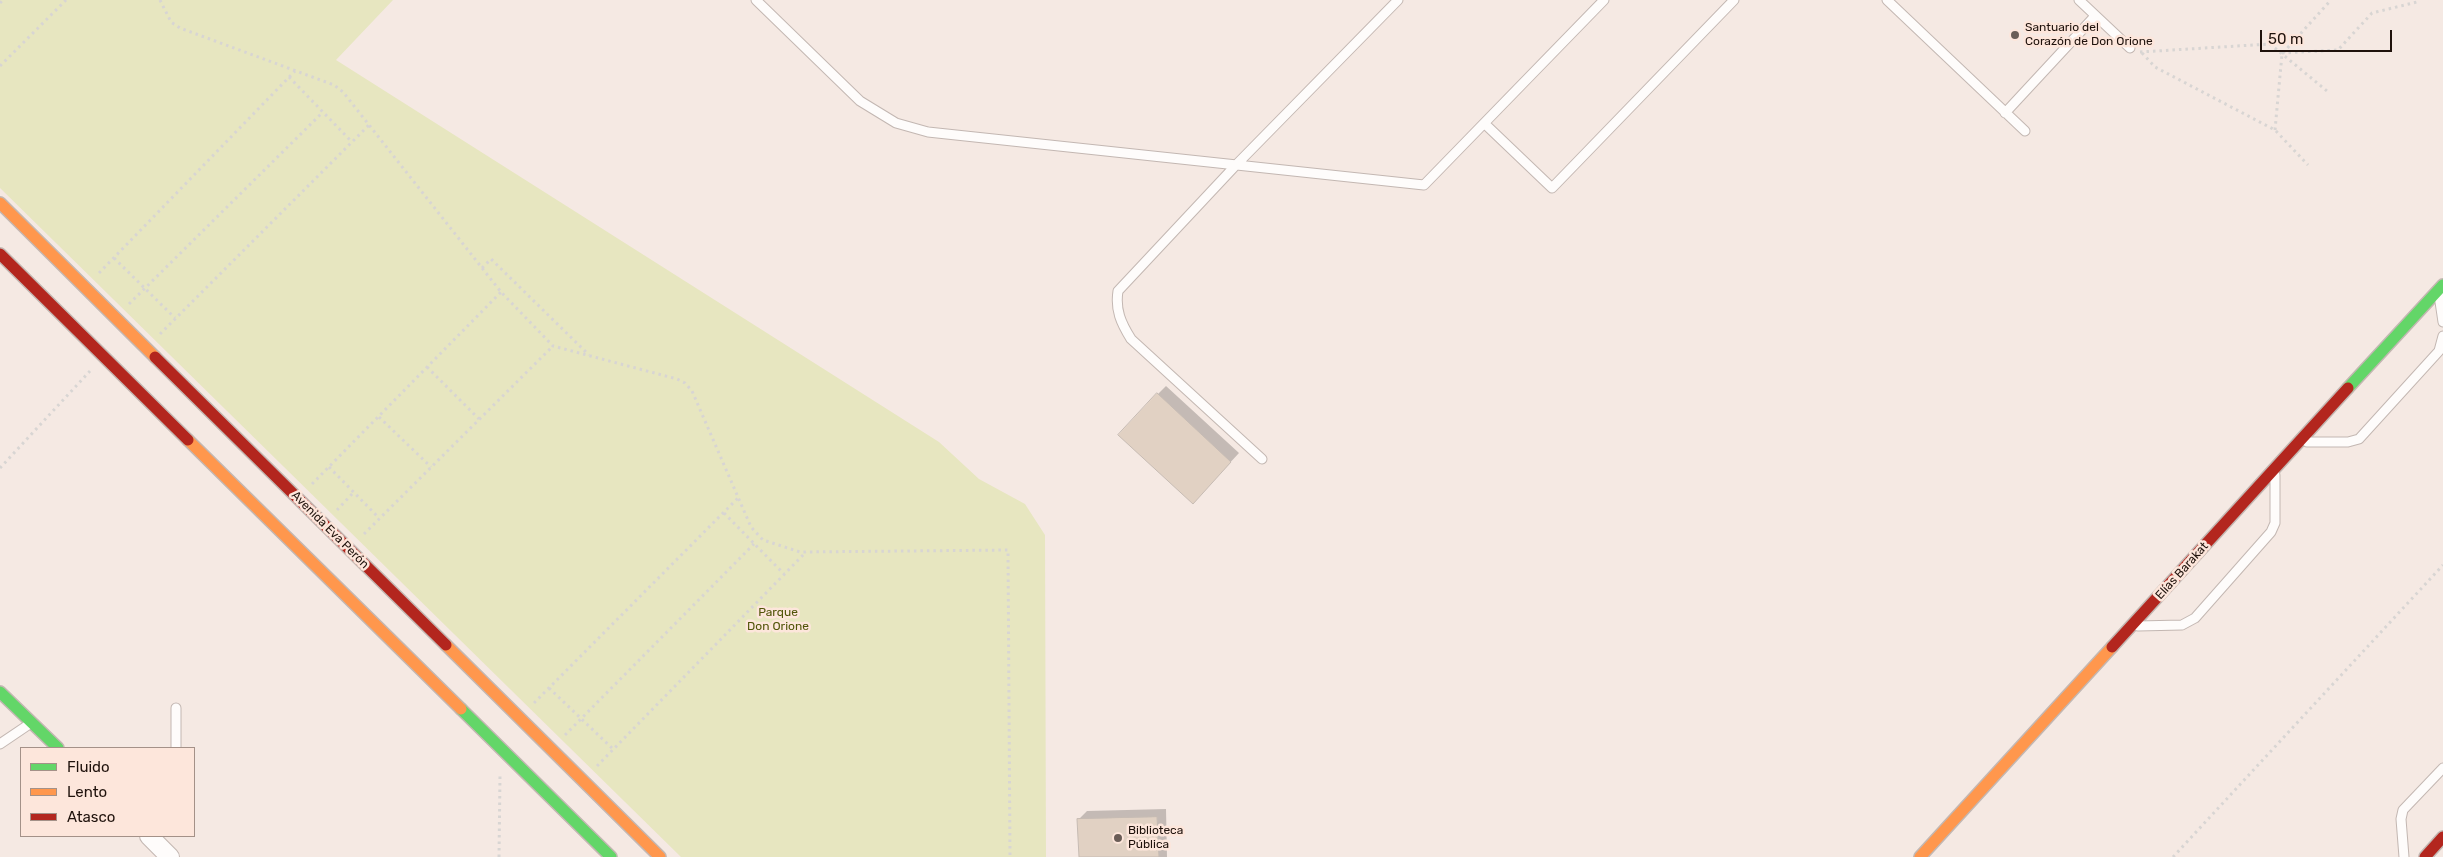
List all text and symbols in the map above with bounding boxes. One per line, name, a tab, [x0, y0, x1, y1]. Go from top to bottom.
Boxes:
scale bar	[2263, 20, 2396, 52]
place label: Santuario del Corazón de Don Orione	[2025, 21, 2153, 49]
marker: Santuario del Corazón de Don Orione	[2009, 29, 2021, 41]
text: 50 m	[2268, 30, 2303, 48]
street label: Avenida Eva Perón	[288, 488, 372, 572]
street label: Elías Barakat	[2153, 539, 2211, 603]
park label: Parque Don Orione	[747, 606, 809, 634]
legend	[20, 747, 195, 837]
text: Fluido	[67, 758, 110, 776]
text: Lento	[67, 783, 107, 801]
text: Atasco	[67, 808, 115, 826]
place label: Biblioteca Pública	[1128, 824, 1183, 852]
marker: Biblioteca Pública	[1112, 832, 1124, 844]

